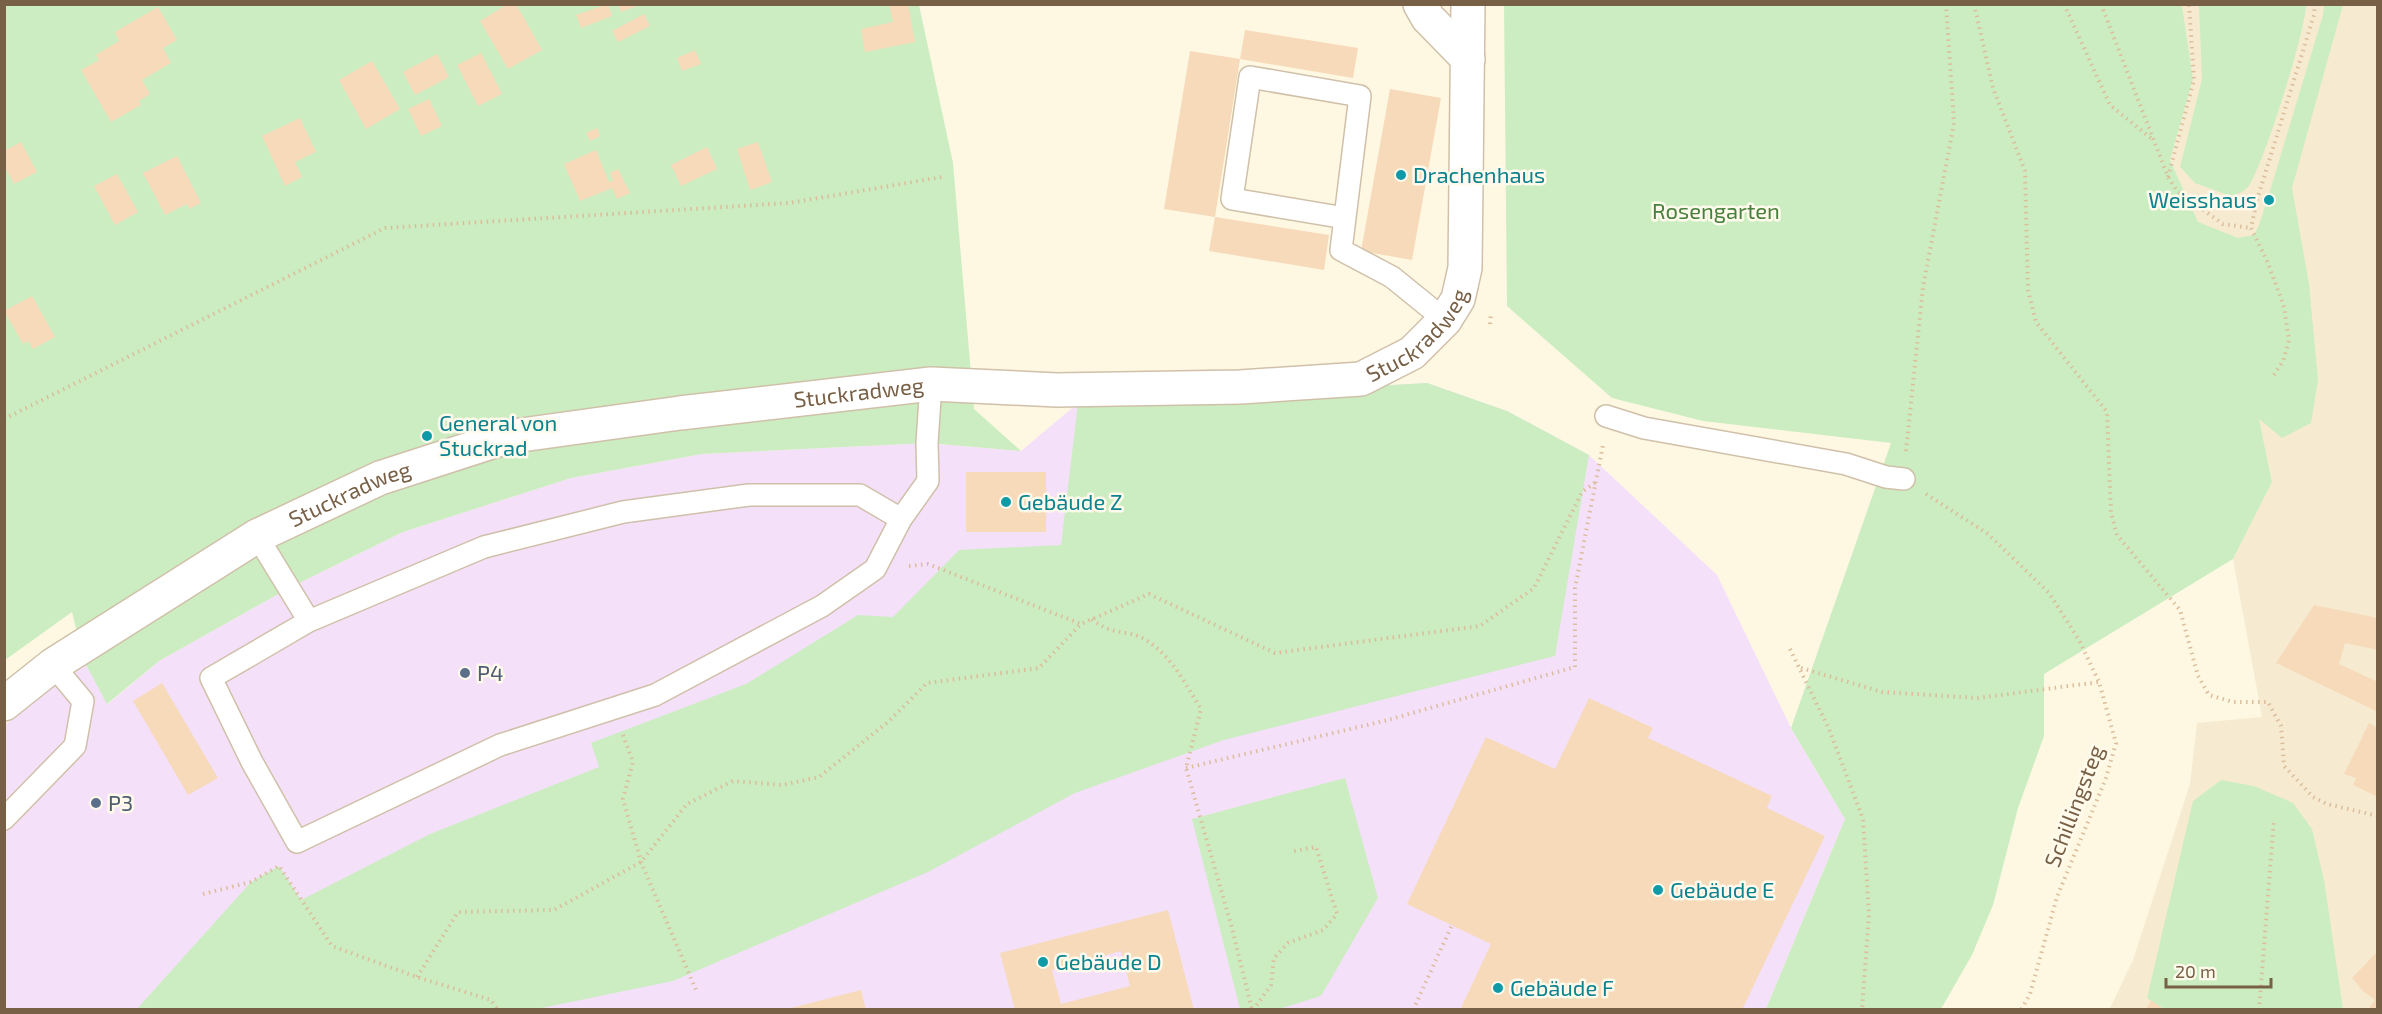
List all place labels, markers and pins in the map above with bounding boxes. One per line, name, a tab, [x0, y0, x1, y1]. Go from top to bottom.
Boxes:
place label: Drachenhaus	[1413, 161, 1545, 187]
marker: Drachenhaus	[1394, 168, 1408, 182]
place label: Weisshaus	[2148, 186, 2257, 212]
marker: Weisshaus	[2262, 193, 2276, 207]
place label: General von Stuckrad	[439, 409, 557, 460]
marker: General von Stuckrad	[420, 429, 434, 443]
place label: Gebäude Z	[1018, 488, 1123, 514]
marker: Gebäude Z	[999, 495, 1013, 509]
place label: P4	[477, 659, 504, 685]
marker: P4	[458, 666, 472, 680]
place label: P3	[108, 789, 133, 815]
marker: P3	[89, 796, 103, 810]
place label: Gebäude E	[1670, 876, 1774, 902]
marker: Gebäude E	[1651, 883, 1665, 897]
place label: Gebäude D	[1055, 948, 1162, 974]
marker: Gebäude D	[1036, 955, 1050, 969]
place label: Gebäude F	[1510, 974, 1614, 1000]
marker: Gebäude F	[1491, 981, 1505, 995]

